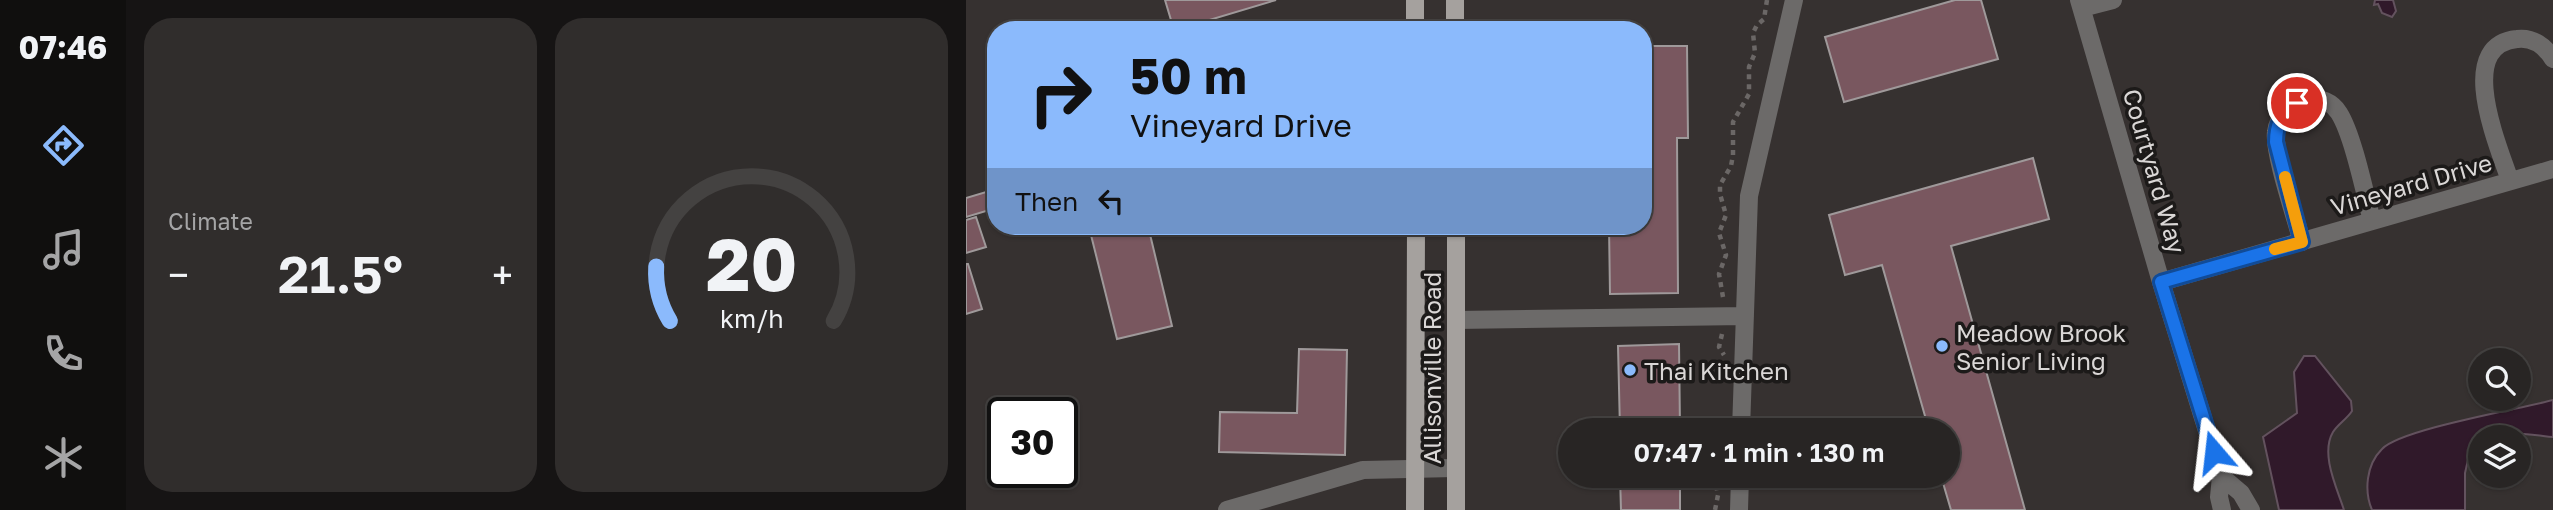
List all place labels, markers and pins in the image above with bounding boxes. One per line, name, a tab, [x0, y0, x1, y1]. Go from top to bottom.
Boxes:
pin	[2267, 73, 2327, 133]
place label: Meadow Brook Senior Living	[1956, 318, 2126, 375]
marker: Meadow Brook Senior Living	[1934, 338, 1950, 354]
place label: Thai Kitchen	[1644, 356, 1789, 385]
marker: Thai Kitchen	[1622, 362, 1638, 378]

